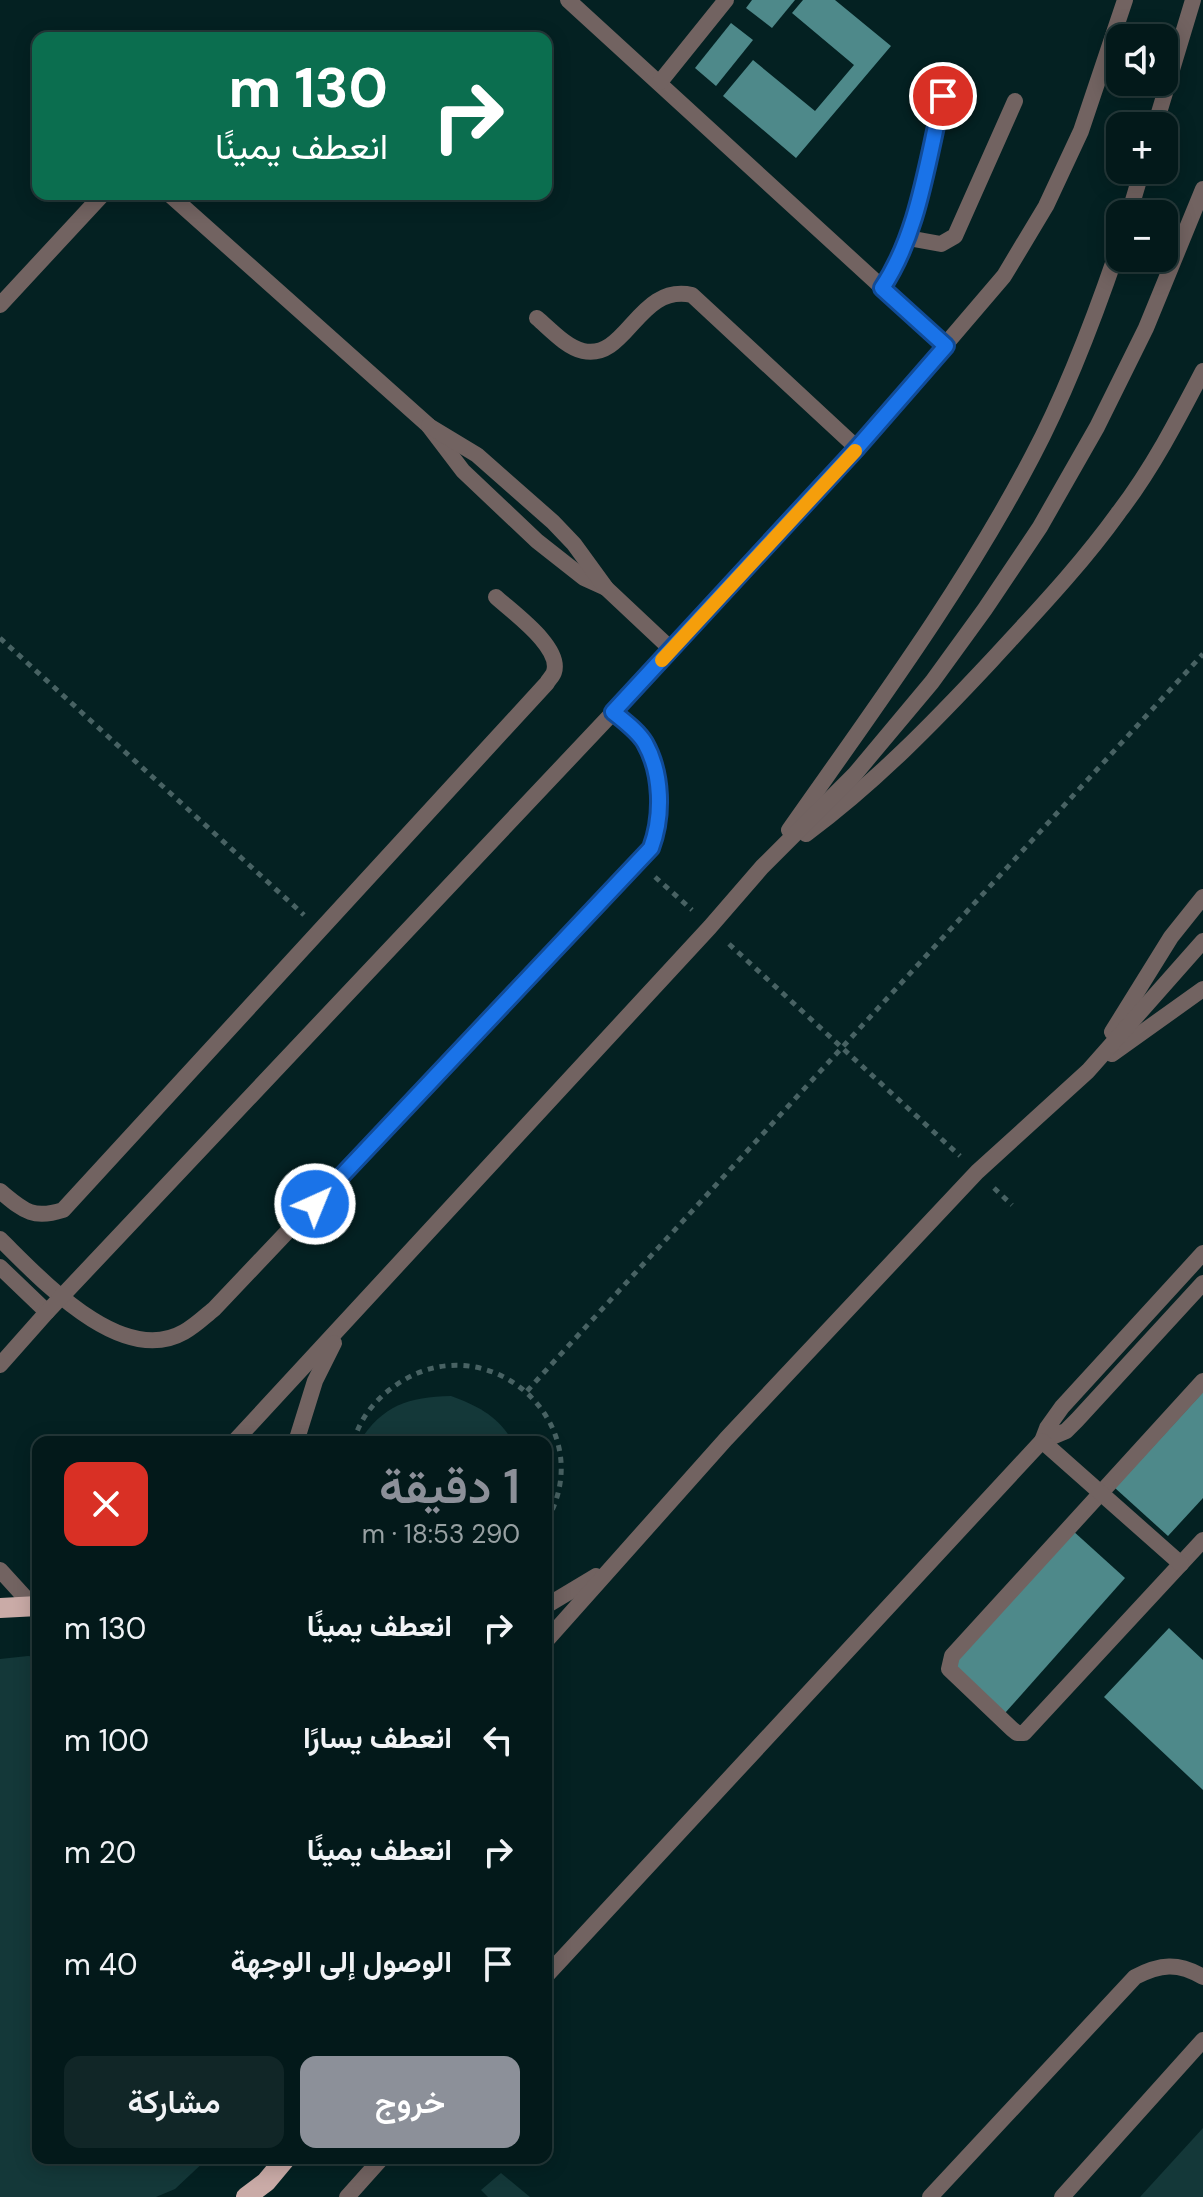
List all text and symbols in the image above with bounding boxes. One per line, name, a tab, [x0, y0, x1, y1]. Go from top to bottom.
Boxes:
map controls	[1106, 24, 1178, 272]
button: sound	[1106, 24, 1178, 96]
text: 130 m	[229, 51, 388, 124]
pin	[909, 62, 977, 130]
icon: right	[416, 64, 520, 168]
icon: arrive	[921, 74, 965, 118]
button: +	[1106, 112, 1178, 184]
text: انعطف يمينًا	[215, 123, 388, 170]
button: −	[1106, 200, 1178, 272]
position arrow	[273, 1162, 357, 1246]
text: 1 دقيقة	[379, 1455, 520, 1518]
button: close	[64, 1462, 148, 1546]
text: 290 m · 18:53	[362, 1517, 520, 1551]
text: انعطف يمينًا	[307, 1606, 452, 1645]
icon: right	[476, 1606, 520, 1650]
text: 130 m	[64, 1609, 146, 1648]
text: انعطف يسارًا	[303, 1718, 452, 1757]
icon: left	[476, 1718, 520, 1762]
text: 100 m	[64, 1721, 149, 1760]
text: انعطف يمينًا	[307, 1830, 452, 1869]
icon: right	[476, 1830, 520, 1874]
text: 20 m	[64, 1833, 136, 1872]
text: الوصول إلى الوجهة	[231, 1942, 452, 1981]
icon: arrive	[476, 1942, 520, 1986]
text: 40 m	[64, 1945, 137, 1984]
button: مشاركة	[64, 2056, 284, 2148]
button: خروج	[300, 2056, 520, 2148]

